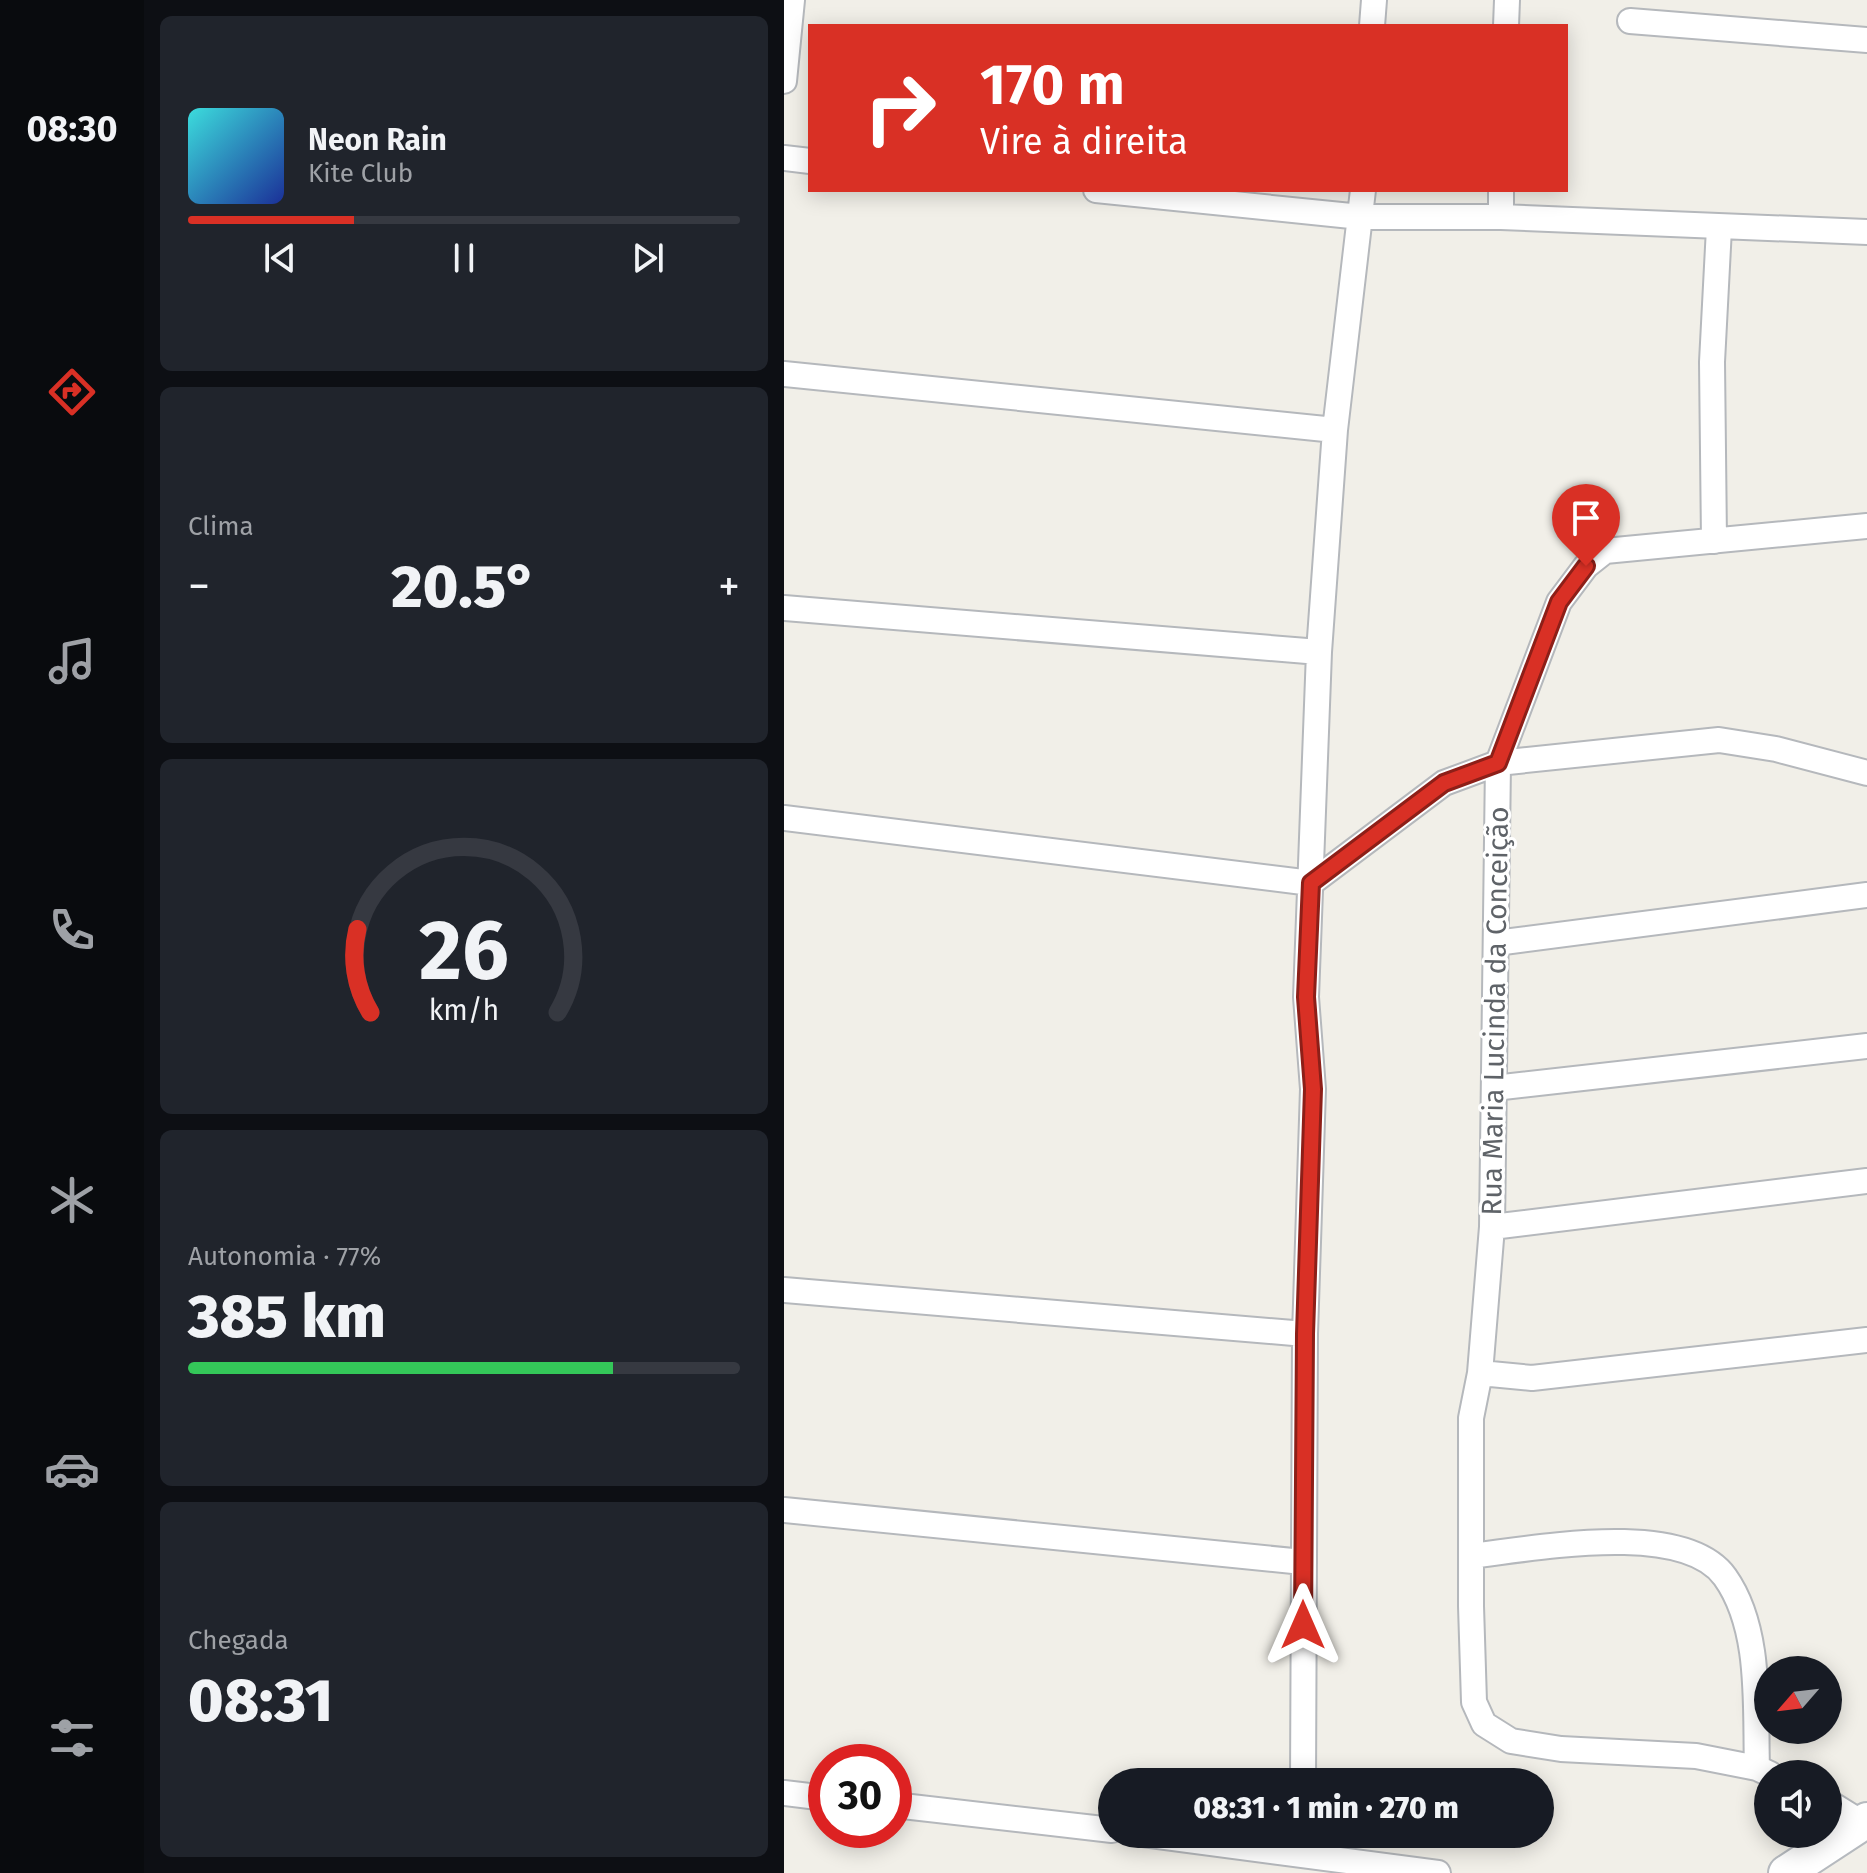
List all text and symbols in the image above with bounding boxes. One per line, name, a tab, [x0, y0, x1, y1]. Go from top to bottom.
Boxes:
text: 170 m	[980, 52, 1125, 119]
icon: right	[848, 56, 952, 160]
text: 08:30	[27, 107, 117, 151]
text: Vire à direita	[980, 120, 1188, 164]
text: Neon Rain	[308, 122, 447, 158]
text: Kite Club	[308, 158, 413, 189]
icon: previous	[258, 236, 302, 280]
icon: pause	[442, 236, 486, 280]
icon: next	[626, 236, 670, 280]
icon: directions	[44, 364, 100, 420]
pin	[1552, 484, 1620, 566]
icon: arrive	[1564, 496, 1608, 540]
text: Clima	[188, 511, 254, 542]
text: 20.5°	[391, 551, 537, 623]
text: −	[188, 560, 210, 613]
text: +	[718, 560, 740, 613]
icon: music	[44, 633, 100, 689]
street label: Rua Maria Lucinda da Conceição	[1475, 806, 1515, 1216]
text: 26	[419, 900, 509, 1000]
icon: phone	[44, 902, 100, 958]
text: km/h	[429, 993, 499, 1028]
icon: climate	[44, 1172, 100, 1228]
text: Autonomia · 77%	[188, 1241, 381, 1272]
text: 385 km	[188, 1281, 386, 1353]
icon: car	[44, 1441, 100, 1497]
position arrow	[1261, 1583, 1345, 1667]
text: Chegada	[188, 1625, 289, 1656]
north arrow	[1754, 1656, 1842, 1744]
map controls	[1754, 1656, 1842, 1848]
text: 08:31	[188, 1665, 333, 1737]
icon: filters	[44, 1710, 100, 1766]
speed limit sign: 30	[808, 1744, 912, 1848]
button: sound	[1754, 1760, 1842, 1848]
text: 08:31 · 1 min · 270 m	[1193, 1790, 1459, 1826]

